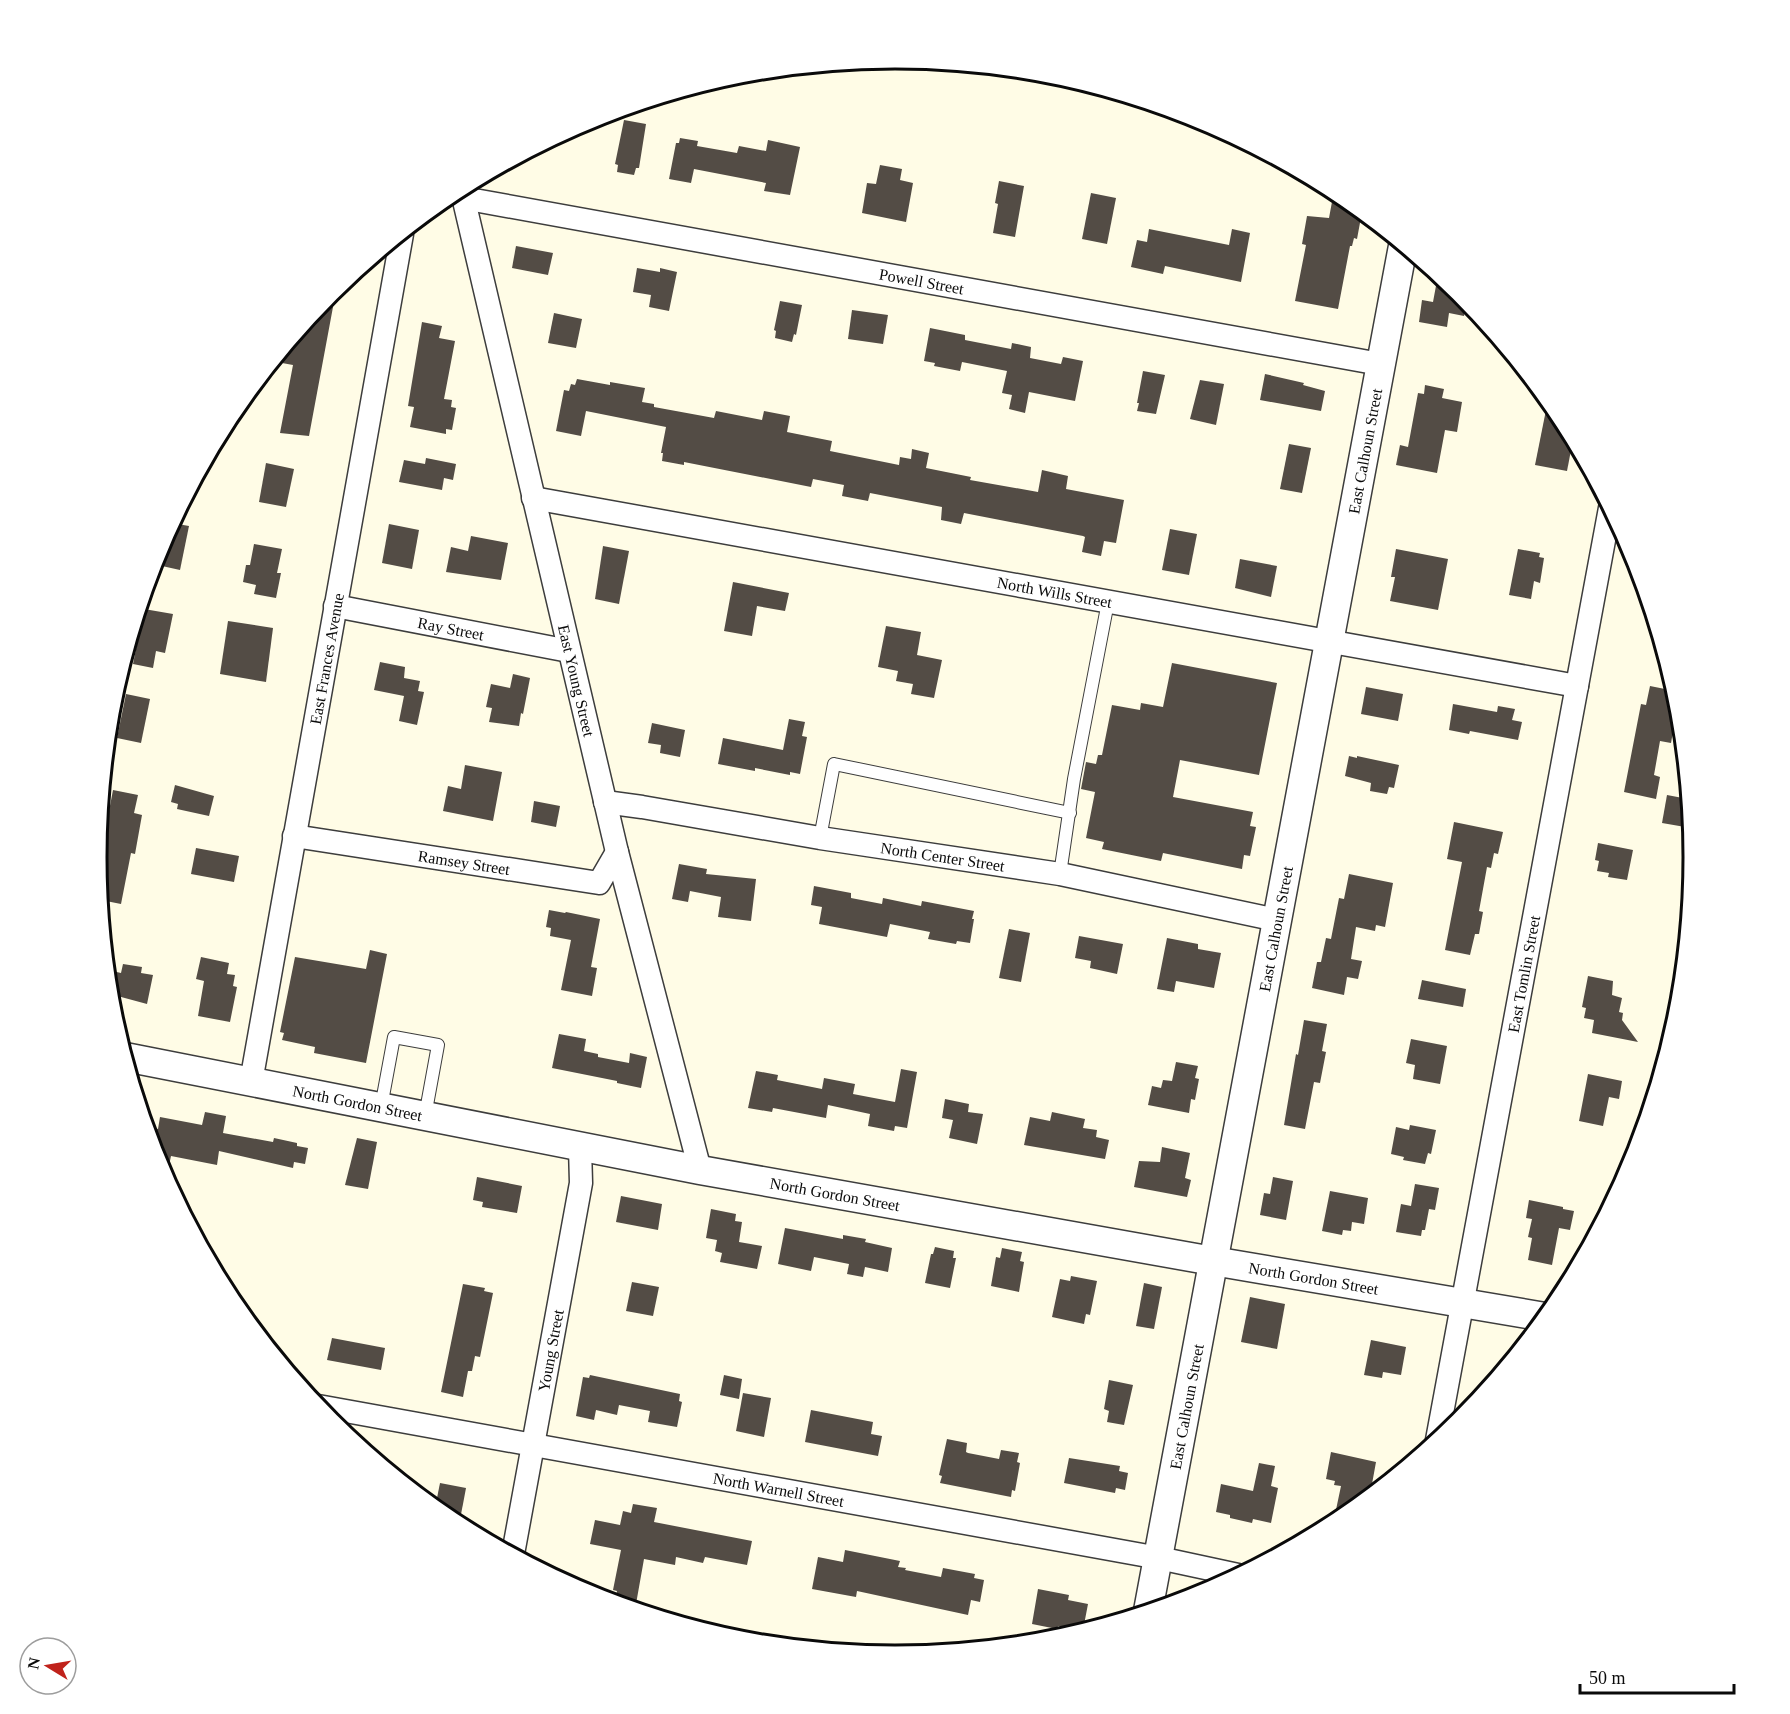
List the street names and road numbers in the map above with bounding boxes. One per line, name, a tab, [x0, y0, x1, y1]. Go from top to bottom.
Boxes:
street label: Powell Street	[878, 265, 966, 298]
street label: East Calhoun Street	[1345, 387, 1385, 515]
street label: North Wills Street	[996, 574, 1114, 611]
street label: East Frances Avenue	[307, 592, 347, 726]
street label: Ray Street	[416, 614, 486, 644]
street label: East Young Street	[555, 623, 598, 739]
street label: North Center Street	[879, 839, 1006, 875]
street label: Ramsey Street	[417, 847, 512, 878]
street label: East Calhoun Street	[1256, 864, 1296, 993]
street label: East Tomlin Street	[1505, 914, 1543, 1034]
street label: North Gordon Street	[291, 1082, 424, 1124]
street label: North Gordon Street	[769, 1175, 902, 1214]
street label: North Gordon Street	[1247, 1259, 1380, 1298]
street label: Young Street	[535, 1307, 567, 1393]
street label: East Calhoun Street	[1167, 1342, 1207, 1471]
street label: North Warnell Street	[712, 1470, 846, 1510]

